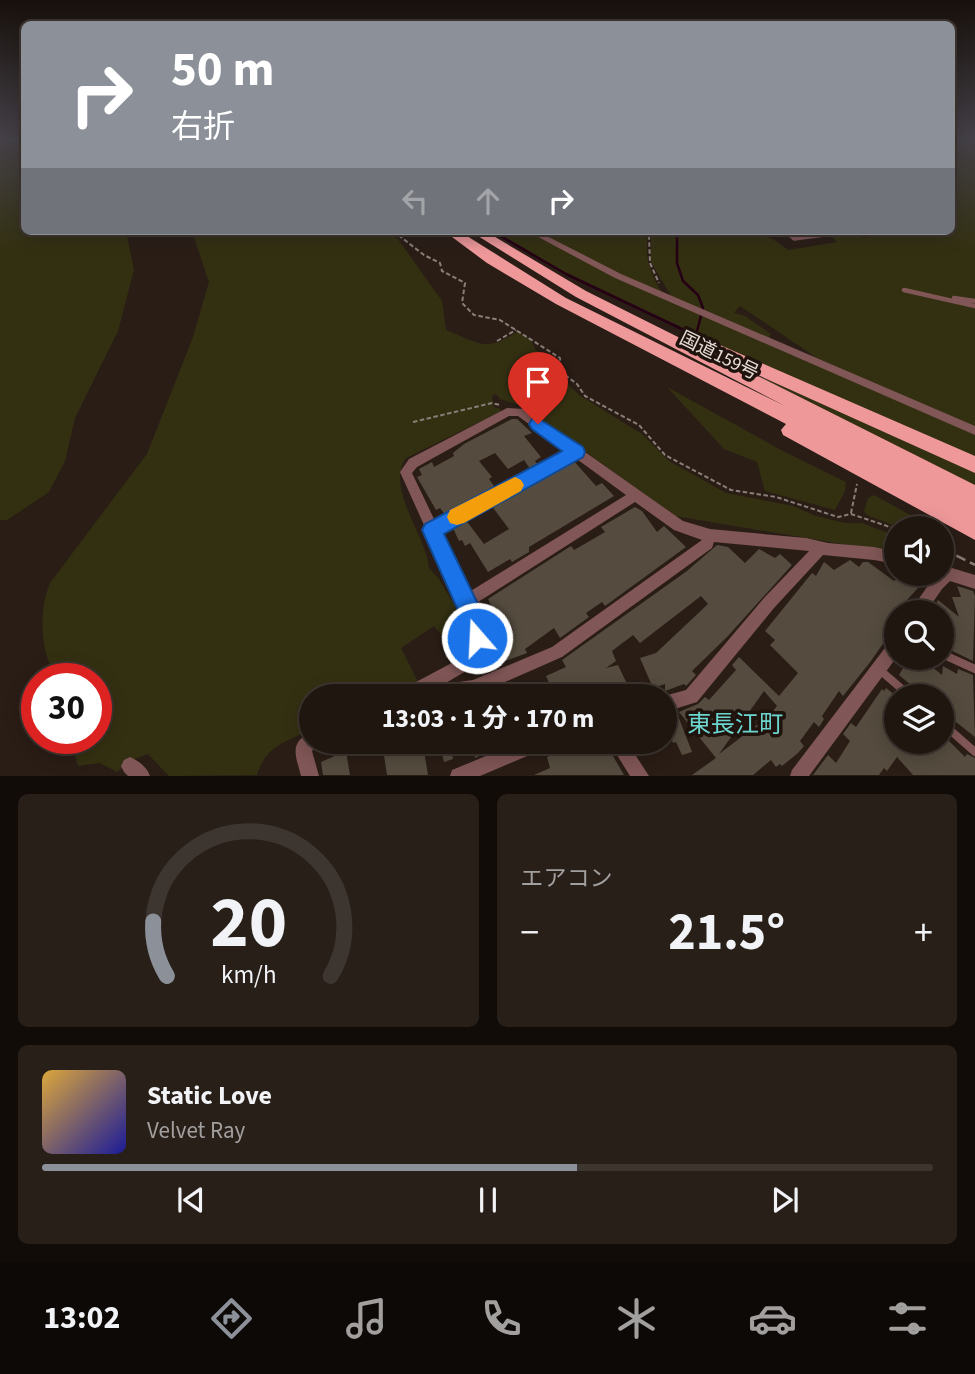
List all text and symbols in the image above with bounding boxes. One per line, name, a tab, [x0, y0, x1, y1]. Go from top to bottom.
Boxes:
text: 50 m	[171, 35, 275, 105]
icon: right	[56, 49, 147, 140]
text: 右折	[171, 104, 235, 150]
icon: left	[396, 182, 434, 220]
icon: ahead	[469, 182, 507, 220]
icon: right	[542, 182, 580, 220]
street label: 国道159号	[675, 325, 763, 387]
pin	[508, 352, 568, 424]
icon: arrive	[519, 363, 557, 401]
map controls	[884, 516, 954, 754]
button: sound	[884, 516, 954, 586]
button: search	[884, 600, 954, 670]
position arrow	[440, 601, 514, 675]
speed limit sign: 30	[21, 663, 112, 754]
button: layers	[884, 684, 954, 754]
text: 13:03 · 1 分 · 170 m	[382, 700, 594, 737]
district label: 東長江町	[687, 707, 783, 742]
text: エアコン	[521, 862, 613, 895]
text: 20	[210, 872, 287, 976]
text: 21.5°	[668, 896, 785, 970]
text: −	[521, 906, 539, 960]
text: +	[914, 906, 933, 960]
text: km/h	[221, 957, 276, 993]
text: Static Love	[147, 1077, 272, 1114]
text: Velvet Ray	[147, 1114, 245, 1147]
icon: previous	[172, 1181, 210, 1219]
icon: pause	[469, 1181, 507, 1219]
icon: next	[766, 1181, 804, 1219]
icon: directions	[207, 1294, 256, 1343]
icon: music	[342, 1294, 391, 1343]
icon: phone	[477, 1294, 526, 1343]
icon: climate	[612, 1294, 661, 1343]
icon: car	[748, 1294, 797, 1343]
icon: filters	[883, 1294, 932, 1343]
text: 13:02	[43, 1295, 120, 1341]

